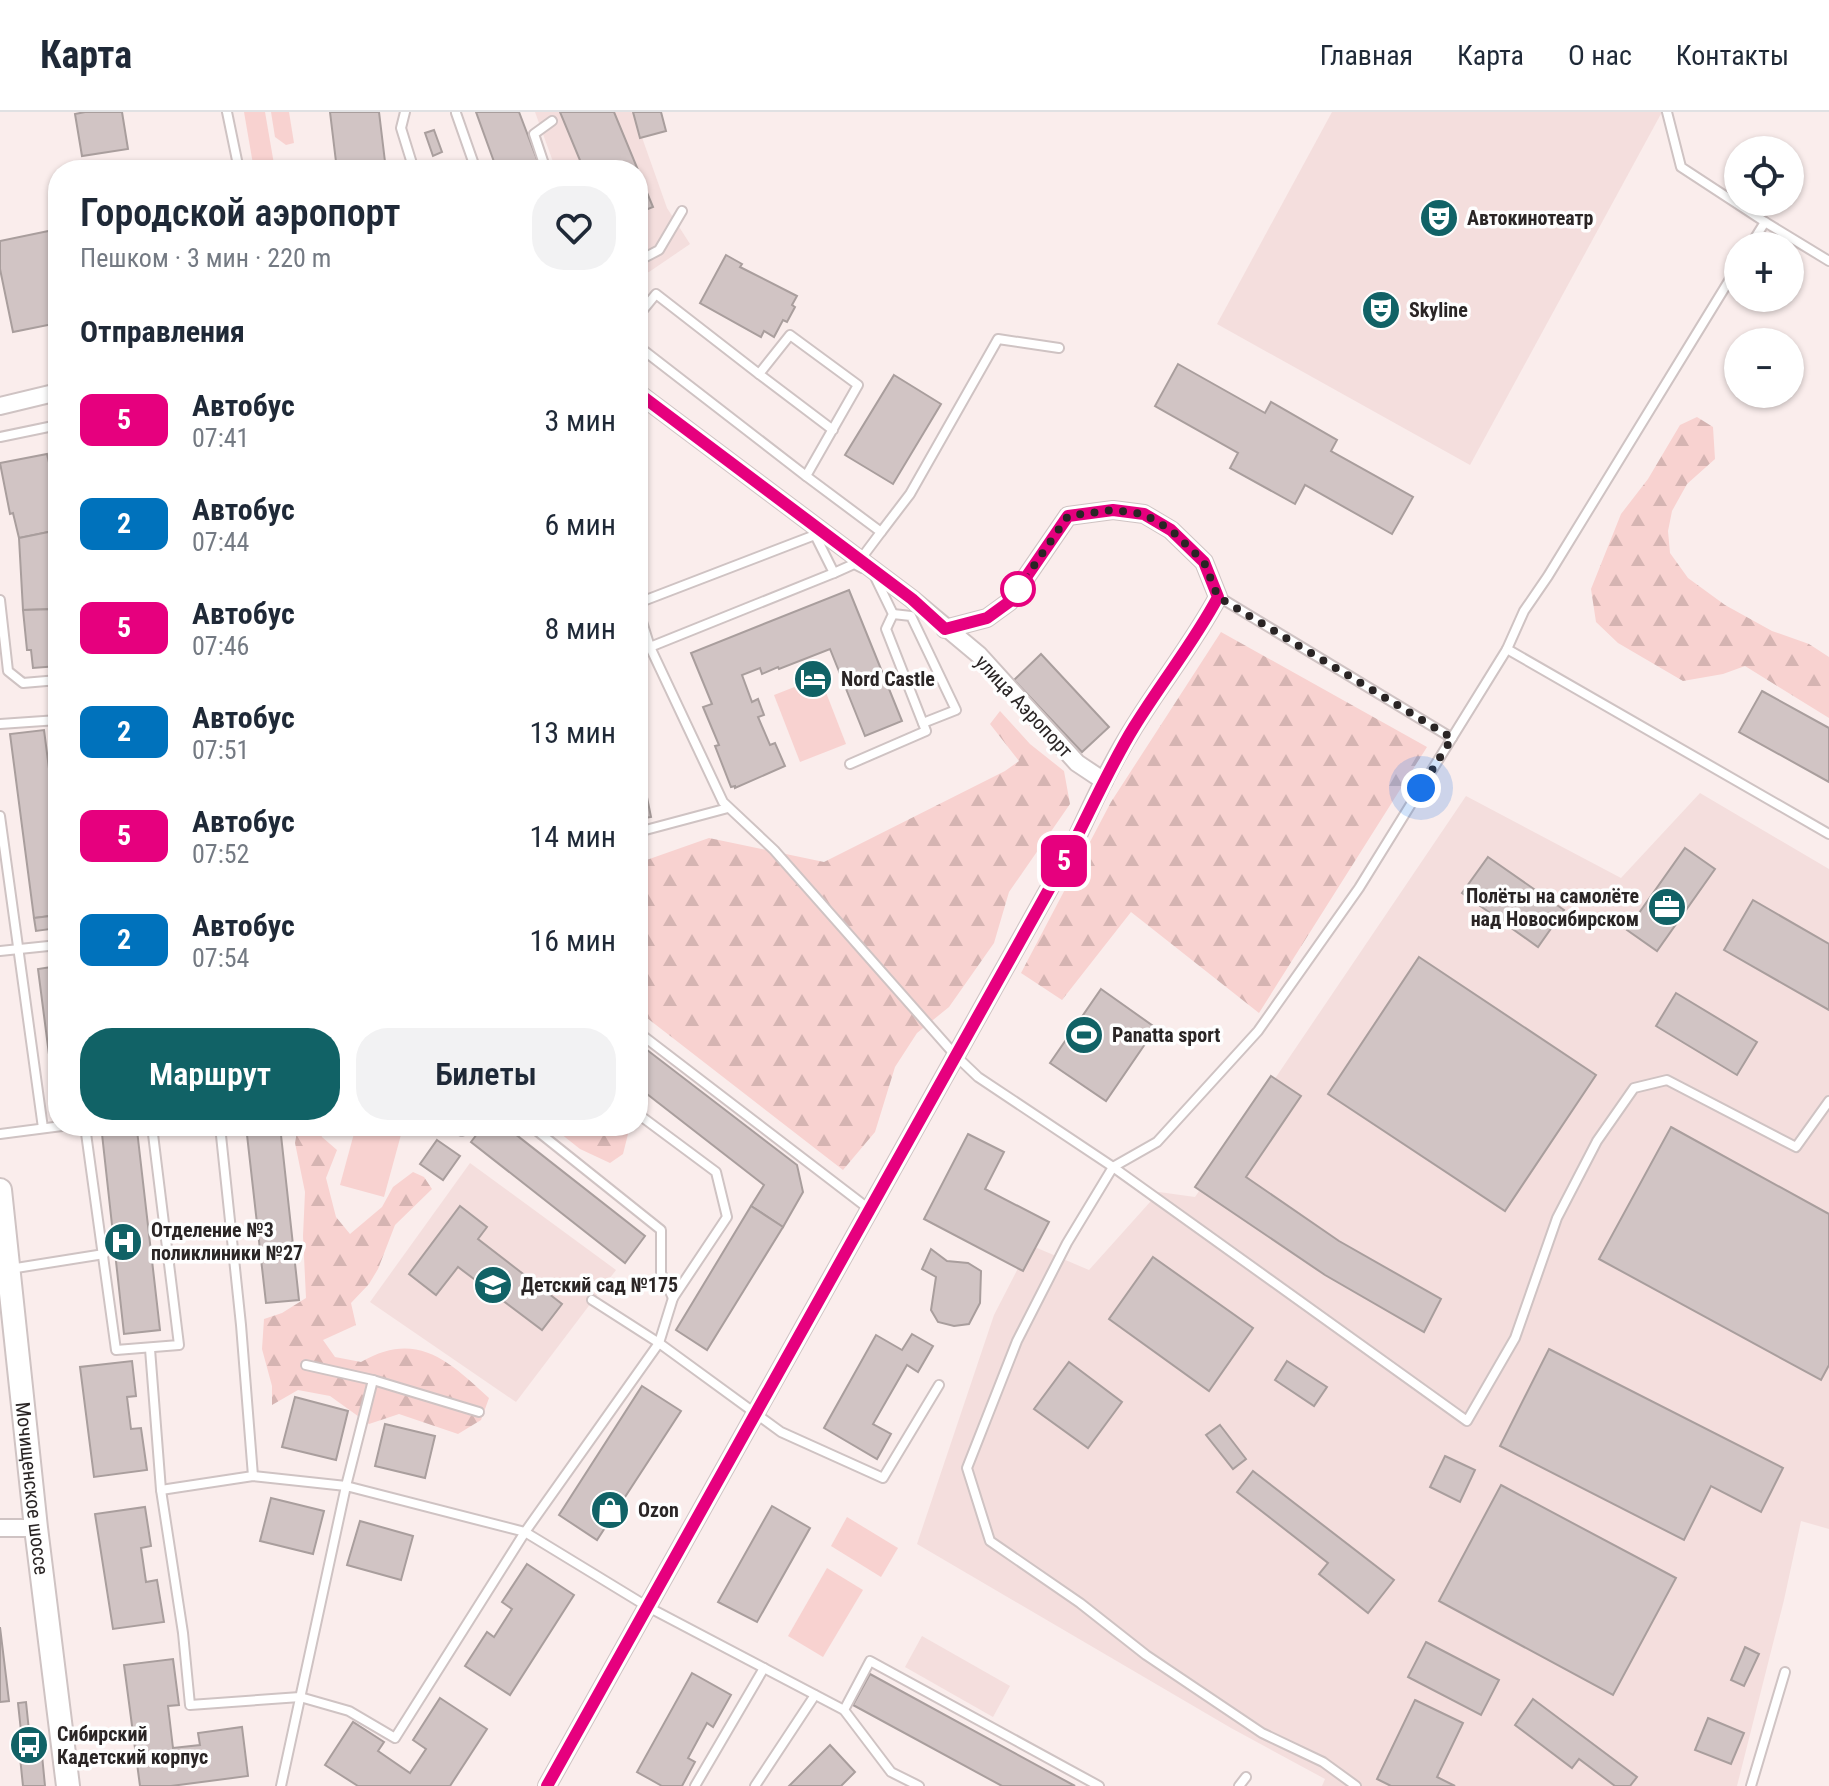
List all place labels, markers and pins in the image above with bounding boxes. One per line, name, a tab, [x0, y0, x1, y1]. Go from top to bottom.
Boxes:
theatre icon: Автокинотеатр	[1418, 197, 1460, 239]
place label: Автокинотеатр	[1467, 206, 1594, 230]
theatre icon: Skyline	[1360, 289, 1402, 331]
place label: Skyline	[1409, 298, 1468, 322]
unlabelled marker	[1001, 572, 1035, 606]
hotel icon: Nord Castle	[792, 658, 834, 700]
place label: Nord Castle	[841, 667, 935, 691]
place label: Полёты на самолёте над Новосибирском	[1466, 884, 1639, 931]
office icon: Полёты на самолёте над Новосибирском	[1646, 886, 1688, 928]
sports icon: Panatta sport	[1063, 1014, 1105, 1056]
place label: Panatta sport	[1112, 1023, 1220, 1047]
place label: Отделение №3 поликлиники №27	[151, 1218, 303, 1265]
hospital icon: Отделение №3 поликлиники №27	[102, 1221, 144, 1263]
school or university icon: Детский сад №175	[472, 1264, 514, 1306]
place label: Детский сад №175	[521, 1273, 678, 1297]
shop icon: Ozon	[589, 1489, 631, 1531]
place label: Ozon	[638, 1498, 679, 1522]
place label: Сибирский Кадетский корпус	[57, 1722, 208, 1769]
bus stop icon: Сибирский Кадетский корпус	[8, 1724, 50, 1766]

